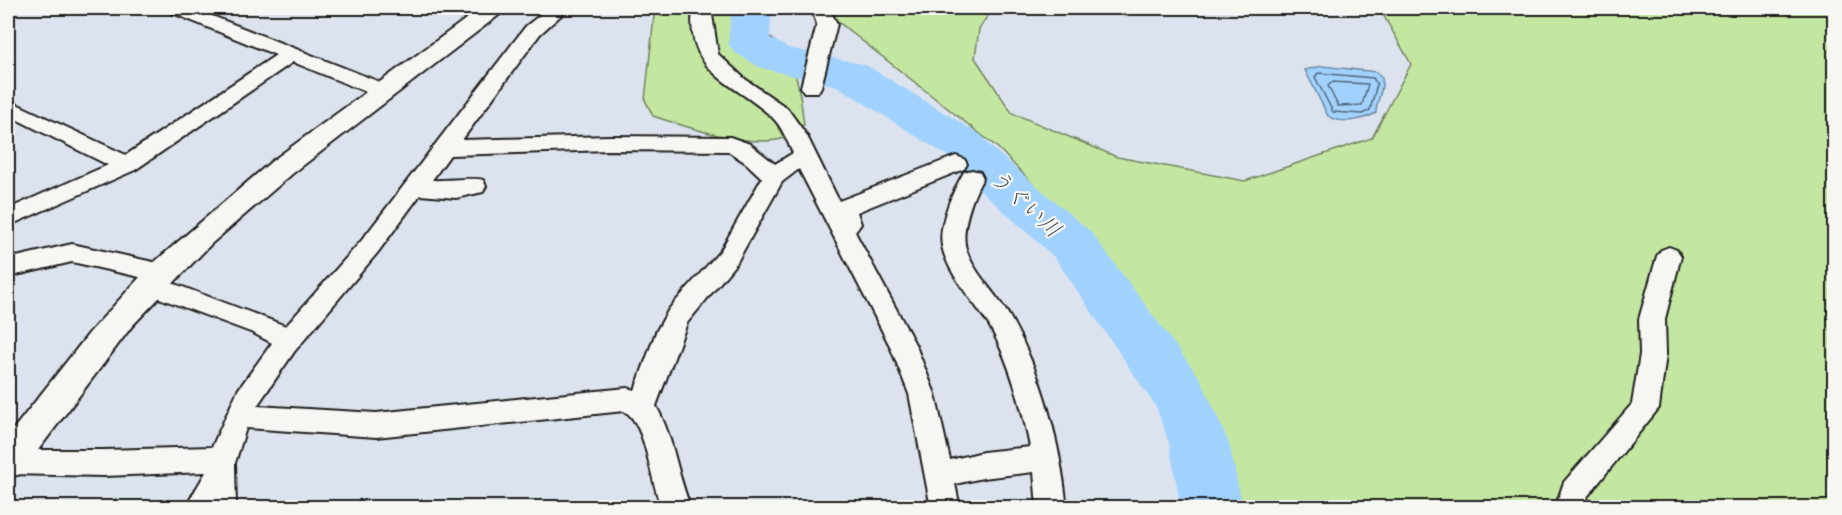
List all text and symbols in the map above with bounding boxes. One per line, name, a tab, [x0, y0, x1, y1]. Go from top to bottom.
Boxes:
water label: うぐい川	[981, 164, 1066, 247]

